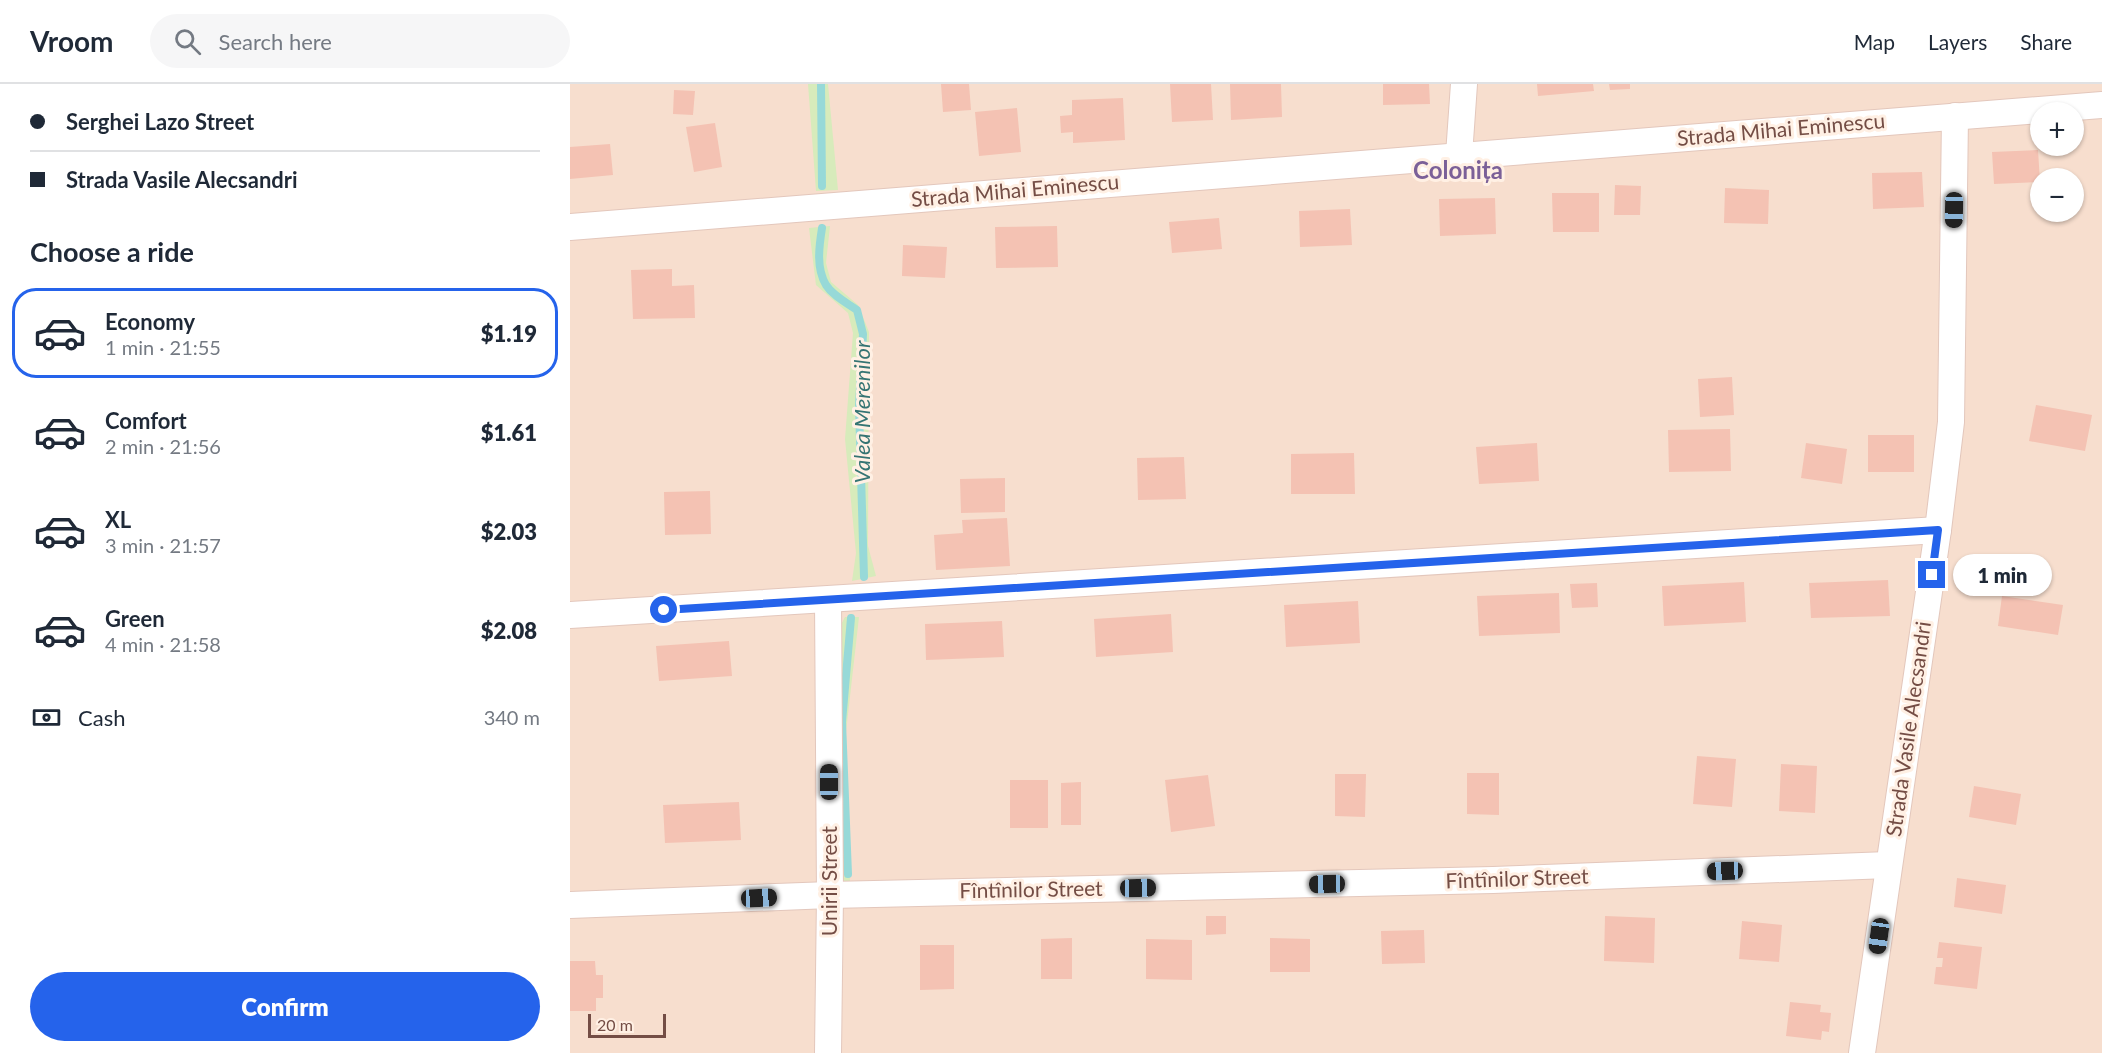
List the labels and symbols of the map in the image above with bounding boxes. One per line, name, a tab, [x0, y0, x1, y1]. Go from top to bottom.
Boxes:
street label: Strada Mihai Eminescu	[1676, 107, 1886, 150]
district label: Colonița	[1413, 155, 1503, 184]
street label: Strada Mihai Eminescu	[910, 168, 1120, 211]
car	[1945, 192, 1963, 228]
water label: Valea Merenilor	[848, 340, 875, 483]
callout: 1 min	[1953, 554, 2052, 596]
route end	[1918, 561, 1945, 588]
route start	[650, 596, 677, 623]
street label: Strada Vasile Alecsandri	[1880, 620, 1935, 838]
car	[820, 764, 838, 800]
street label: Unirii Street	[816, 825, 841, 936]
car	[1707, 861, 1743, 881]
street label: Fîntînilor Street	[1445, 862, 1589, 892]
street label: Fîntînilor Street	[959, 875, 1103, 902]
car	[1309, 875, 1345, 893]
car	[1120, 879, 1156, 897]
car	[741, 888, 777, 908]
car	[1868, 917, 1890, 955]
scale bar	[588, 1011, 666, 1038]

